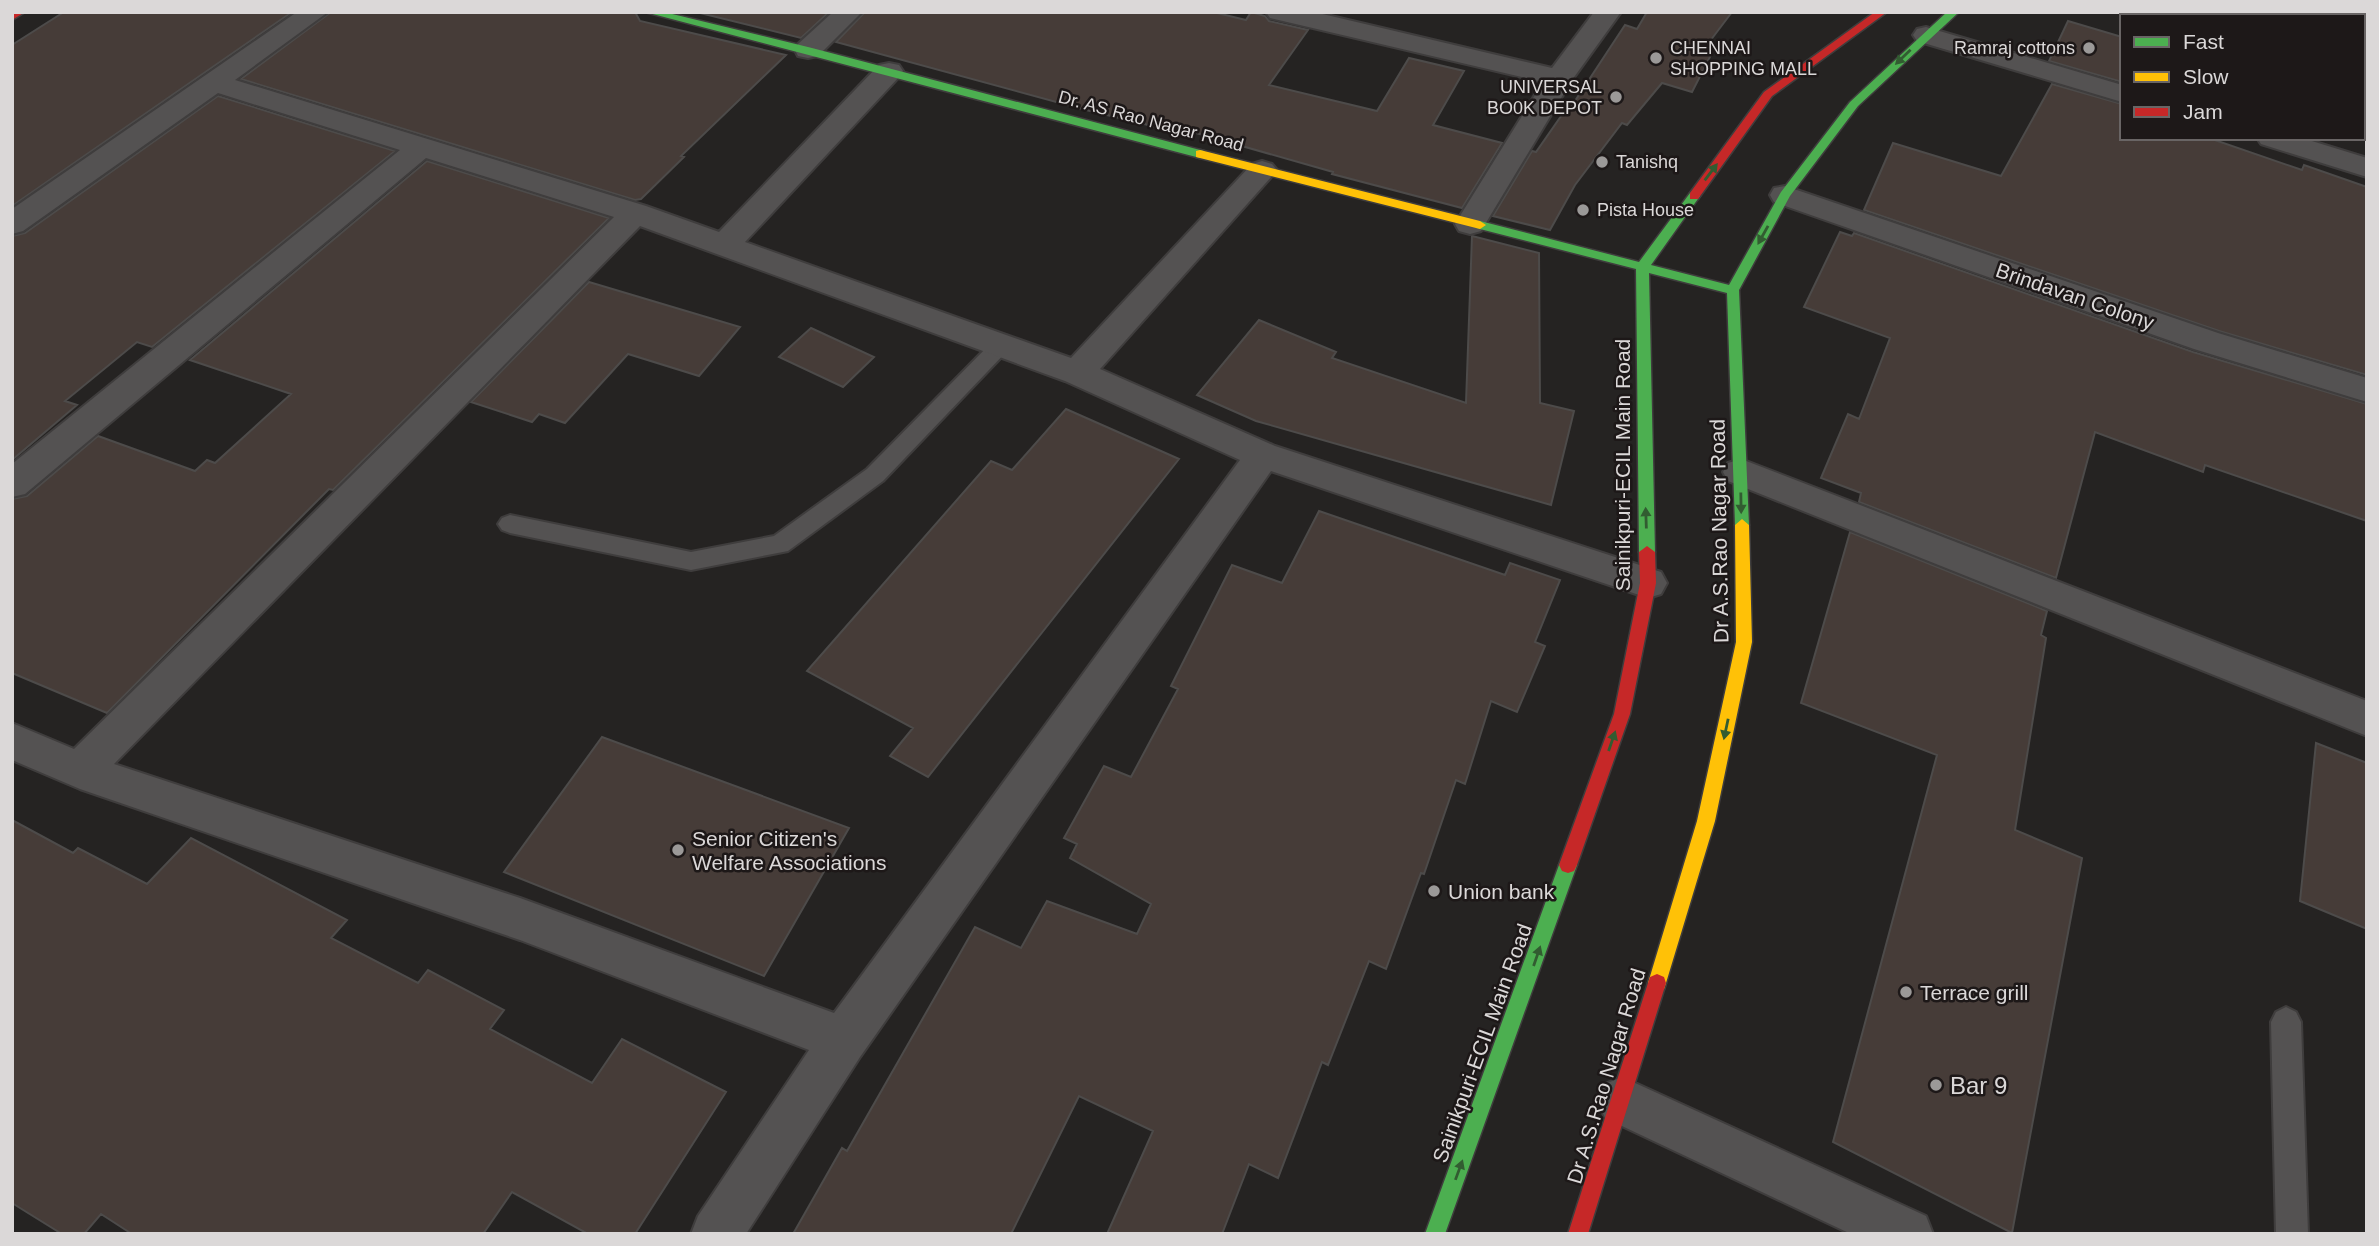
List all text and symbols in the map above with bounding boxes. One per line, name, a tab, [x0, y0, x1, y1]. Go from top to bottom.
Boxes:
legend	[2120, 14, 2365, 140]
text: Fast	[2183, 30, 2224, 53]
place label: CHENNAI SHOPPING MALL	[1670, 38, 1817, 79]
place label: Ramraj cottons	[1954, 38, 2075, 58]
marker: Ramraj cottons	[2081, 40, 2097, 56]
one-way arrow	[1895, 49, 1912, 66]
marker: CHENNAI SHOPPING MALL	[1648, 50, 1664, 66]
text: Slow	[2183, 65, 2229, 88]
place label: UNIVERSAL BO0K DEPOT	[1487, 77, 1602, 118]
street label: Dr. AS Rao Nagar Road	[1056, 87, 1246, 155]
marker: UNIVERSAL BO0K DEPOT	[1608, 89, 1624, 105]
text: Jam	[2183, 100, 2223, 123]
place label: Tanishq	[1616, 152, 1678, 172]
marker: Tanishq	[1594, 154, 1610, 170]
one-way arrow	[1703, 163, 1718, 181]
place label: Pista House	[1597, 200, 1694, 220]
marker: Pista House	[1575, 202, 1591, 218]
one-way arrow	[1757, 225, 1769, 245]
street label: Brindavan Colony	[1993, 258, 2158, 334]
street label: Sainikpuri-ECIL Main Road	[1611, 339, 1634, 591]
street label: Dr A.S.Rao Nagar Road	[1706, 419, 1732, 643]
one-way arrow	[1736, 493, 1747, 515]
one-way arrow	[1640, 507, 1651, 529]
one-way arrow	[1720, 718, 1731, 740]
one-way arrow	[1607, 731, 1618, 752]
place label: Senior Citizen's Welfare Associations	[692, 827, 887, 874]
marker: Senior Citizen's Welfare Associations	[670, 842, 686, 858]
place label: Union bank	[1448, 880, 1555, 903]
marker: Union bank	[1426, 883, 1442, 899]
street label: Sainikpuri-ECIL Main Road	[1428, 920, 1536, 1166]
one-way arrow	[1531, 945, 1542, 966]
street label: Dr A.S.Rao Nagar Road	[1562, 965, 1650, 1187]
place label: Terrace grill	[1920, 981, 2029, 1004]
marker: Terrace grill	[1898, 984, 1914, 1000]
place label: Bar 9	[1950, 1072, 2007, 1099]
marker: Bar 9	[1928, 1077, 1944, 1093]
one-way arrow	[1454, 1159, 1465, 1180]

